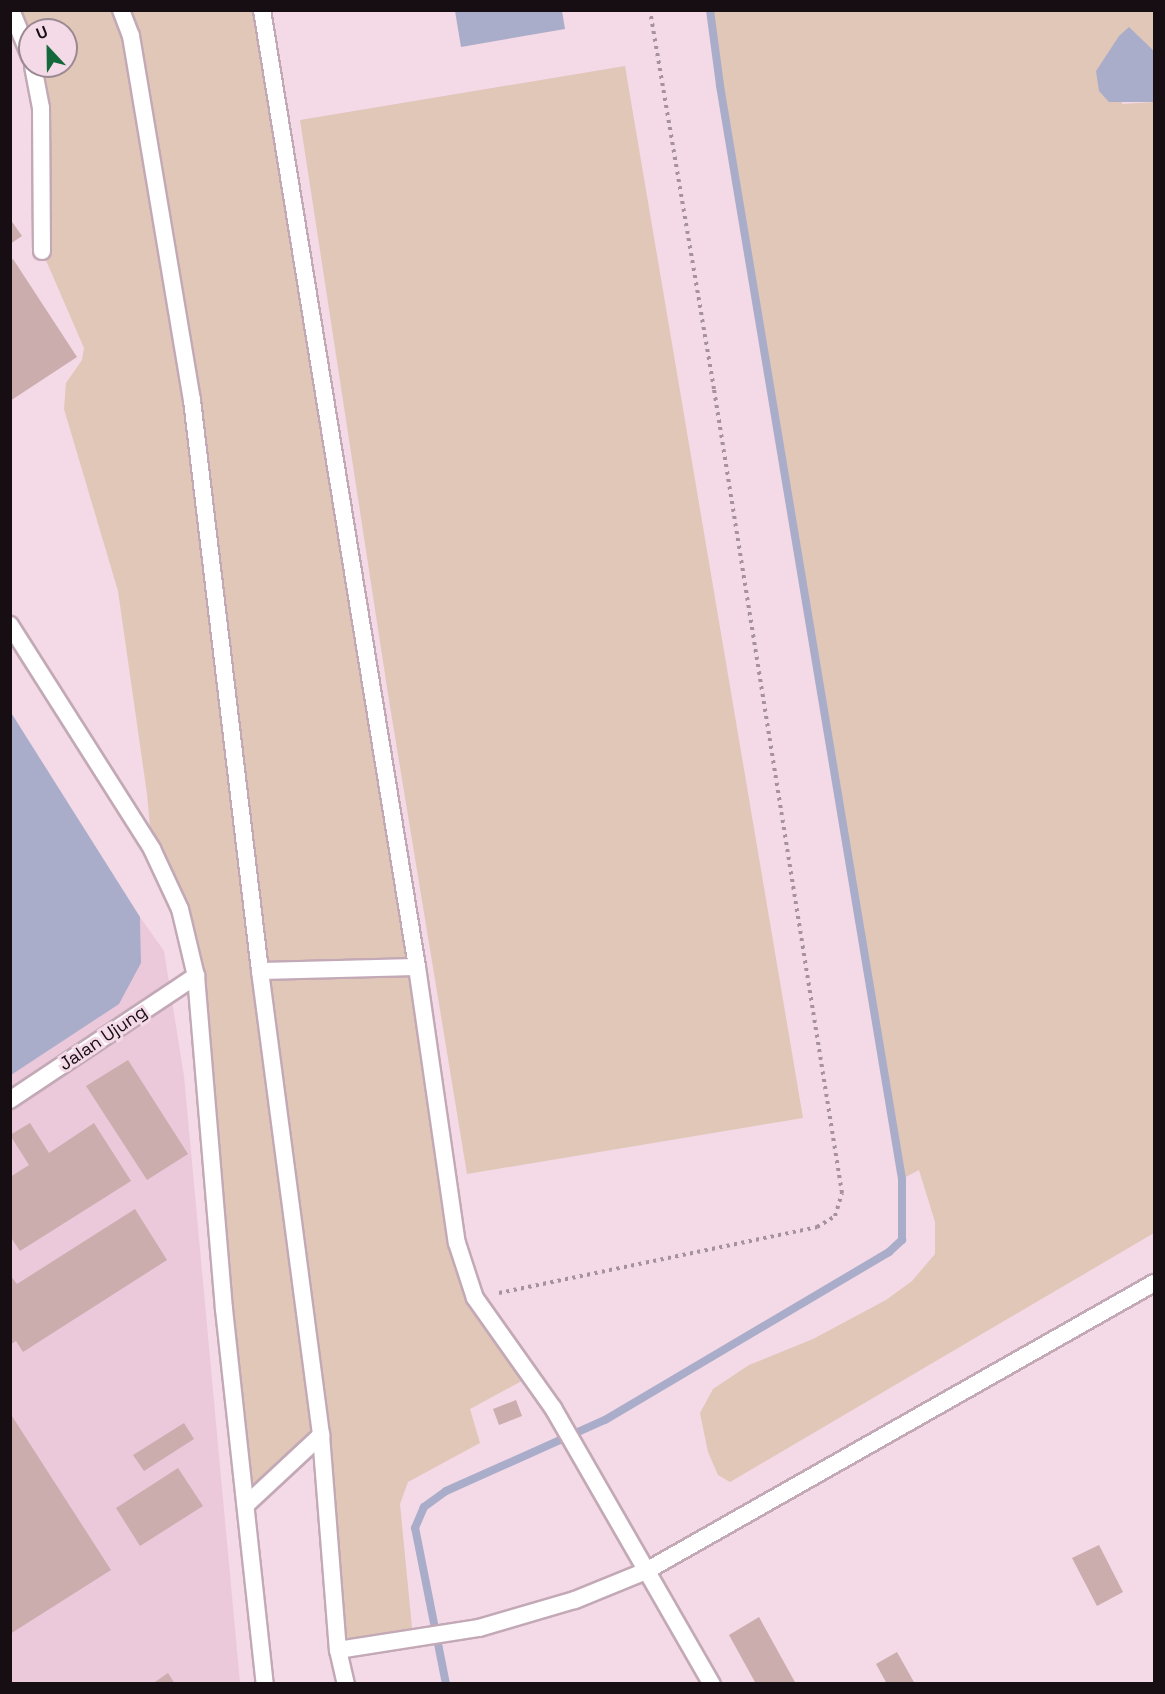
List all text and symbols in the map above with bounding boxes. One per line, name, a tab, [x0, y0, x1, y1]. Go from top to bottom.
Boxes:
north arrow	[18, 18, 78, 78]
text: U	[33, 21, 51, 44]
street label: Jalan Ujung	[55, 1001, 151, 1075]

